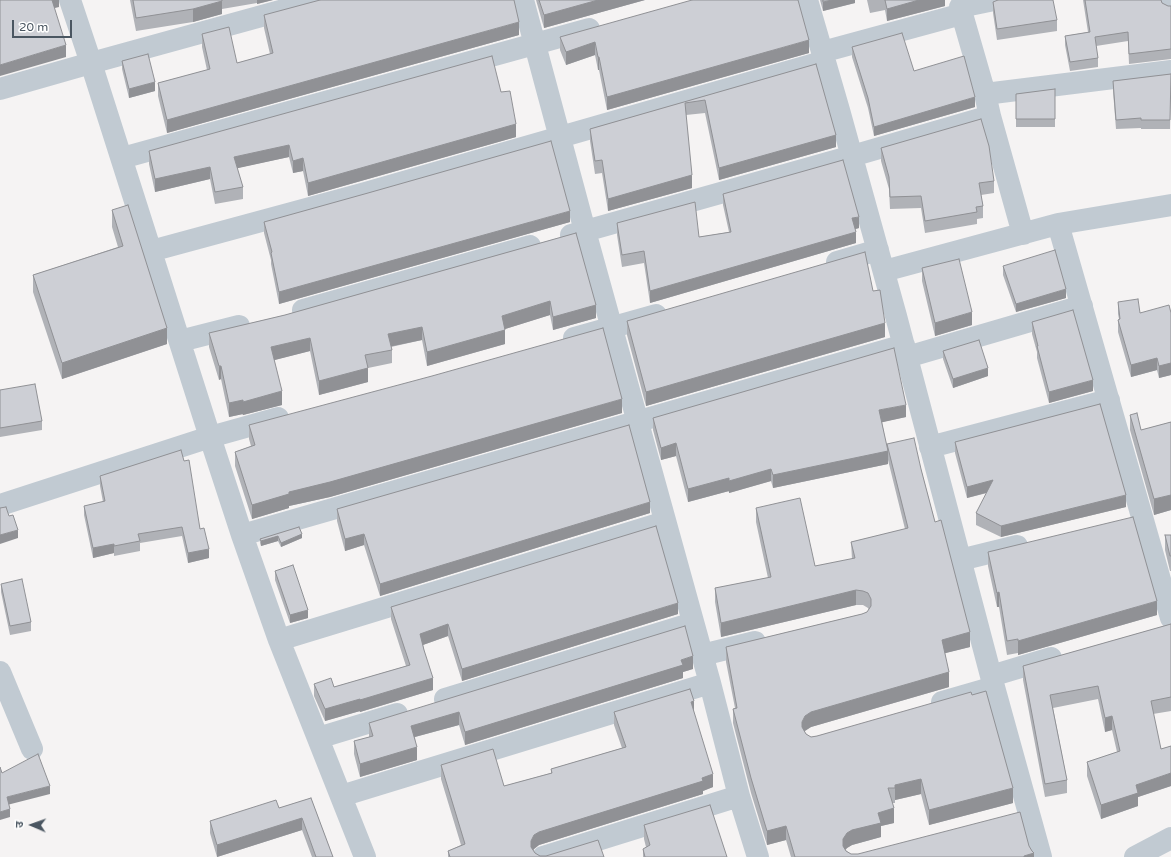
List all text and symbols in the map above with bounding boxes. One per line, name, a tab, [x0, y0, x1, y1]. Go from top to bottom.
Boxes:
scale bar	[14, 12, 74, 38]
text: 20 m	[19, 20, 48, 34]
north arrow	[12, 805, 52, 845]
text: उ	[13, 821, 26, 828]

